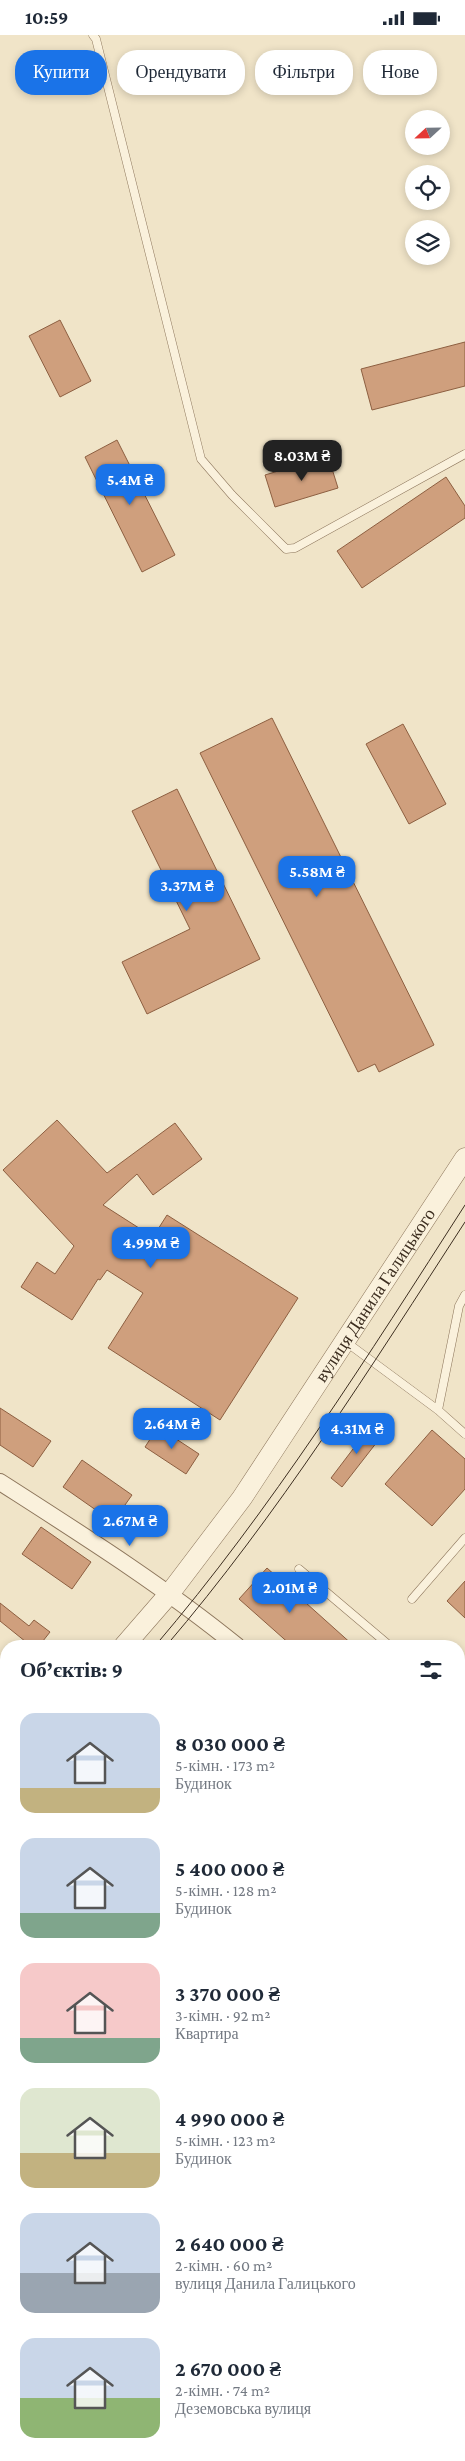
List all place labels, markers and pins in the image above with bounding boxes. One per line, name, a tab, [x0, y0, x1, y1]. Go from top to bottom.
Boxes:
pin: 8.03M ₴	[256, 439, 348, 482]
pin: 5.4M ₴	[89, 463, 171, 506]
pin: 5.58M ₴	[271, 855, 363, 898]
pin: 3.37M ₴	[141, 869, 233, 912]
pin: 4.99M ₴	[105, 1227, 197, 1269]
pin: 2.64M ₴	[126, 1407, 218, 1450]
pin: 4.31M ₴	[311, 1413, 403, 1455]
pin: 2.67M ₴	[84, 1505, 176, 1547]
pin: 2.01M ₴	[244, 1571, 336, 1614]

